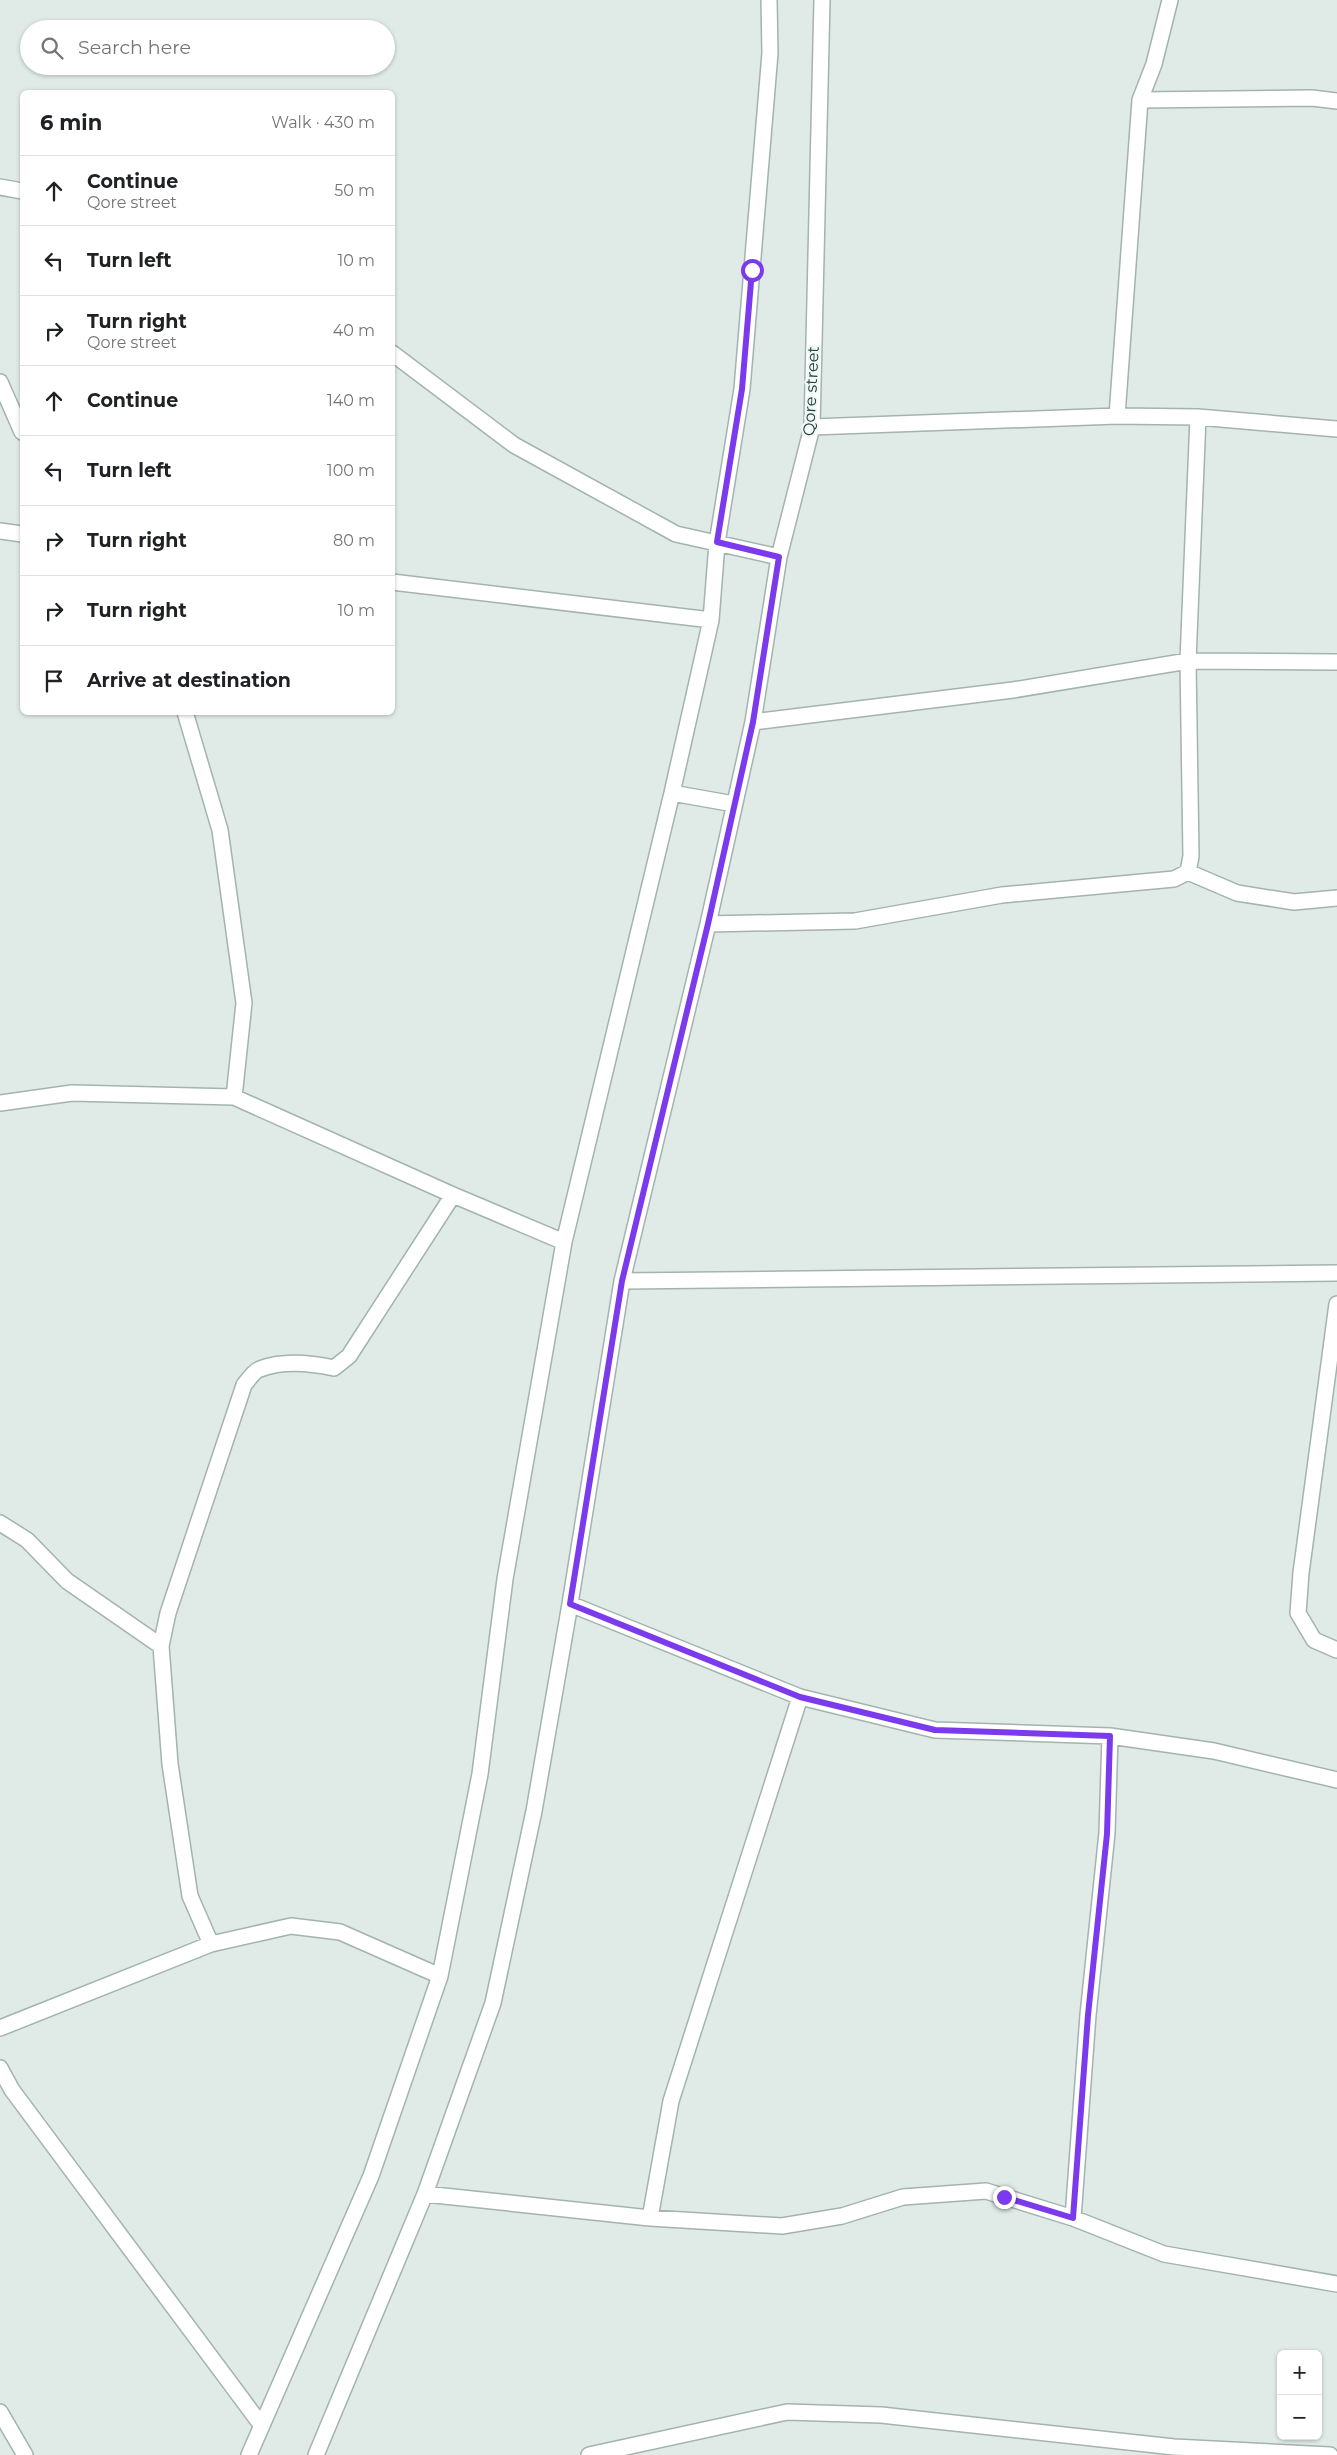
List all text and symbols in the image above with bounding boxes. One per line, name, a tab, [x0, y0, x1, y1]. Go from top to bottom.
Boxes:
search box	[20, 20, 395, 75]
icon: search	[38, 34, 66, 62]
text: Search here	[78, 36, 191, 59]
text: 6 min	[40, 110, 102, 135]
text: Walk · 430 m	[271, 113, 375, 132]
text: Continue	[87, 170, 178, 193]
icon: ahead	[40, 177, 68, 205]
text: 50 m	[334, 181, 375, 200]
text: Qore street	[87, 193, 177, 212]
icon: left	[40, 247, 68, 275]
text: Turn left	[87, 249, 172, 272]
text: 10 m	[337, 251, 375, 270]
route start	[741, 259, 764, 282]
text: Turn right	[87, 310, 187, 333]
icon: right	[40, 317, 68, 345]
text: 40 m	[333, 321, 375, 340]
text: Qore street	[87, 333, 177, 352]
street label: Qore street	[799, 345, 823, 436]
icon: ahead	[40, 387, 68, 415]
text: Continue	[87, 389, 178, 412]
text: 140 m	[327, 391, 375, 410]
icon: left	[40, 457, 68, 485]
text: Turn left	[87, 459, 172, 482]
text: 100 m	[327, 461, 375, 480]
icon: right	[40, 527, 68, 555]
text: Turn right	[87, 529, 187, 552]
text: 80 m	[333, 531, 375, 550]
icon: right	[40, 597, 68, 625]
text: Turn right	[87, 599, 187, 622]
text: 10 m	[337, 601, 375, 620]
icon: arrive	[40, 667, 68, 695]
text: Arrive at destination	[87, 669, 291, 692]
route end	[993, 2186, 1016, 2209]
map controls	[1277, 2350, 1322, 2440]
button: +	[1277, 2350, 1322, 2395]
button: −	[1277, 2395, 1322, 2440]

